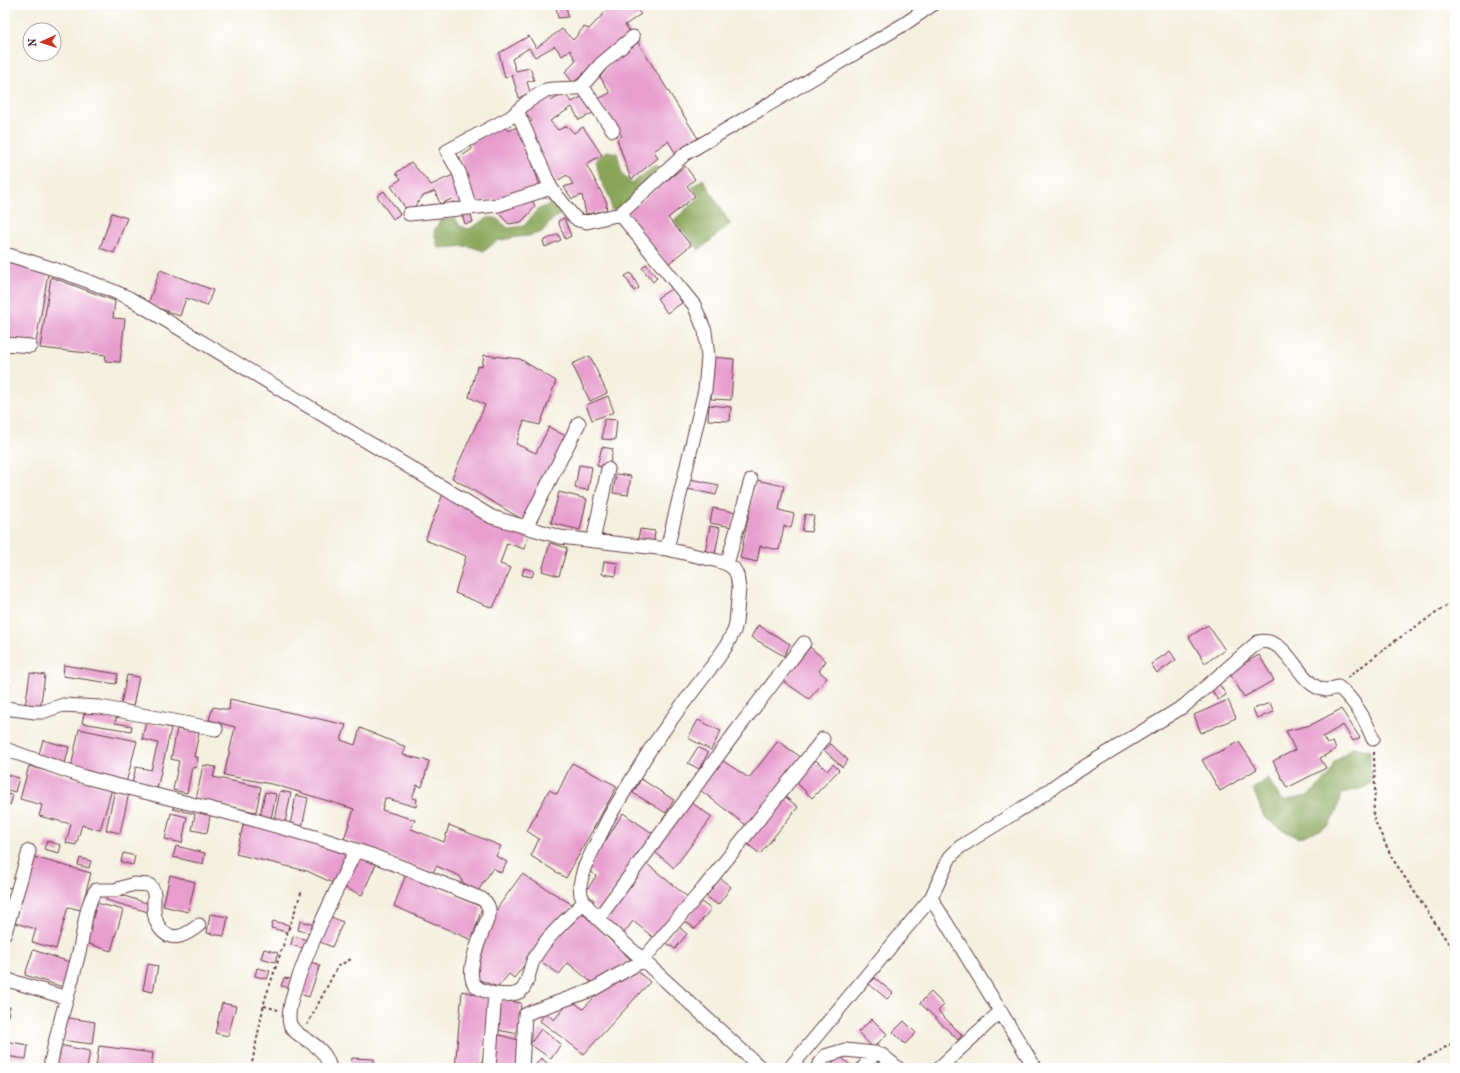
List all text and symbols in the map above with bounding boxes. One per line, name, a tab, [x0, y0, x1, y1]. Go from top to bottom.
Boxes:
north arrow	[22, 22, 62, 62]
text: N	[26, 37, 39, 47]

